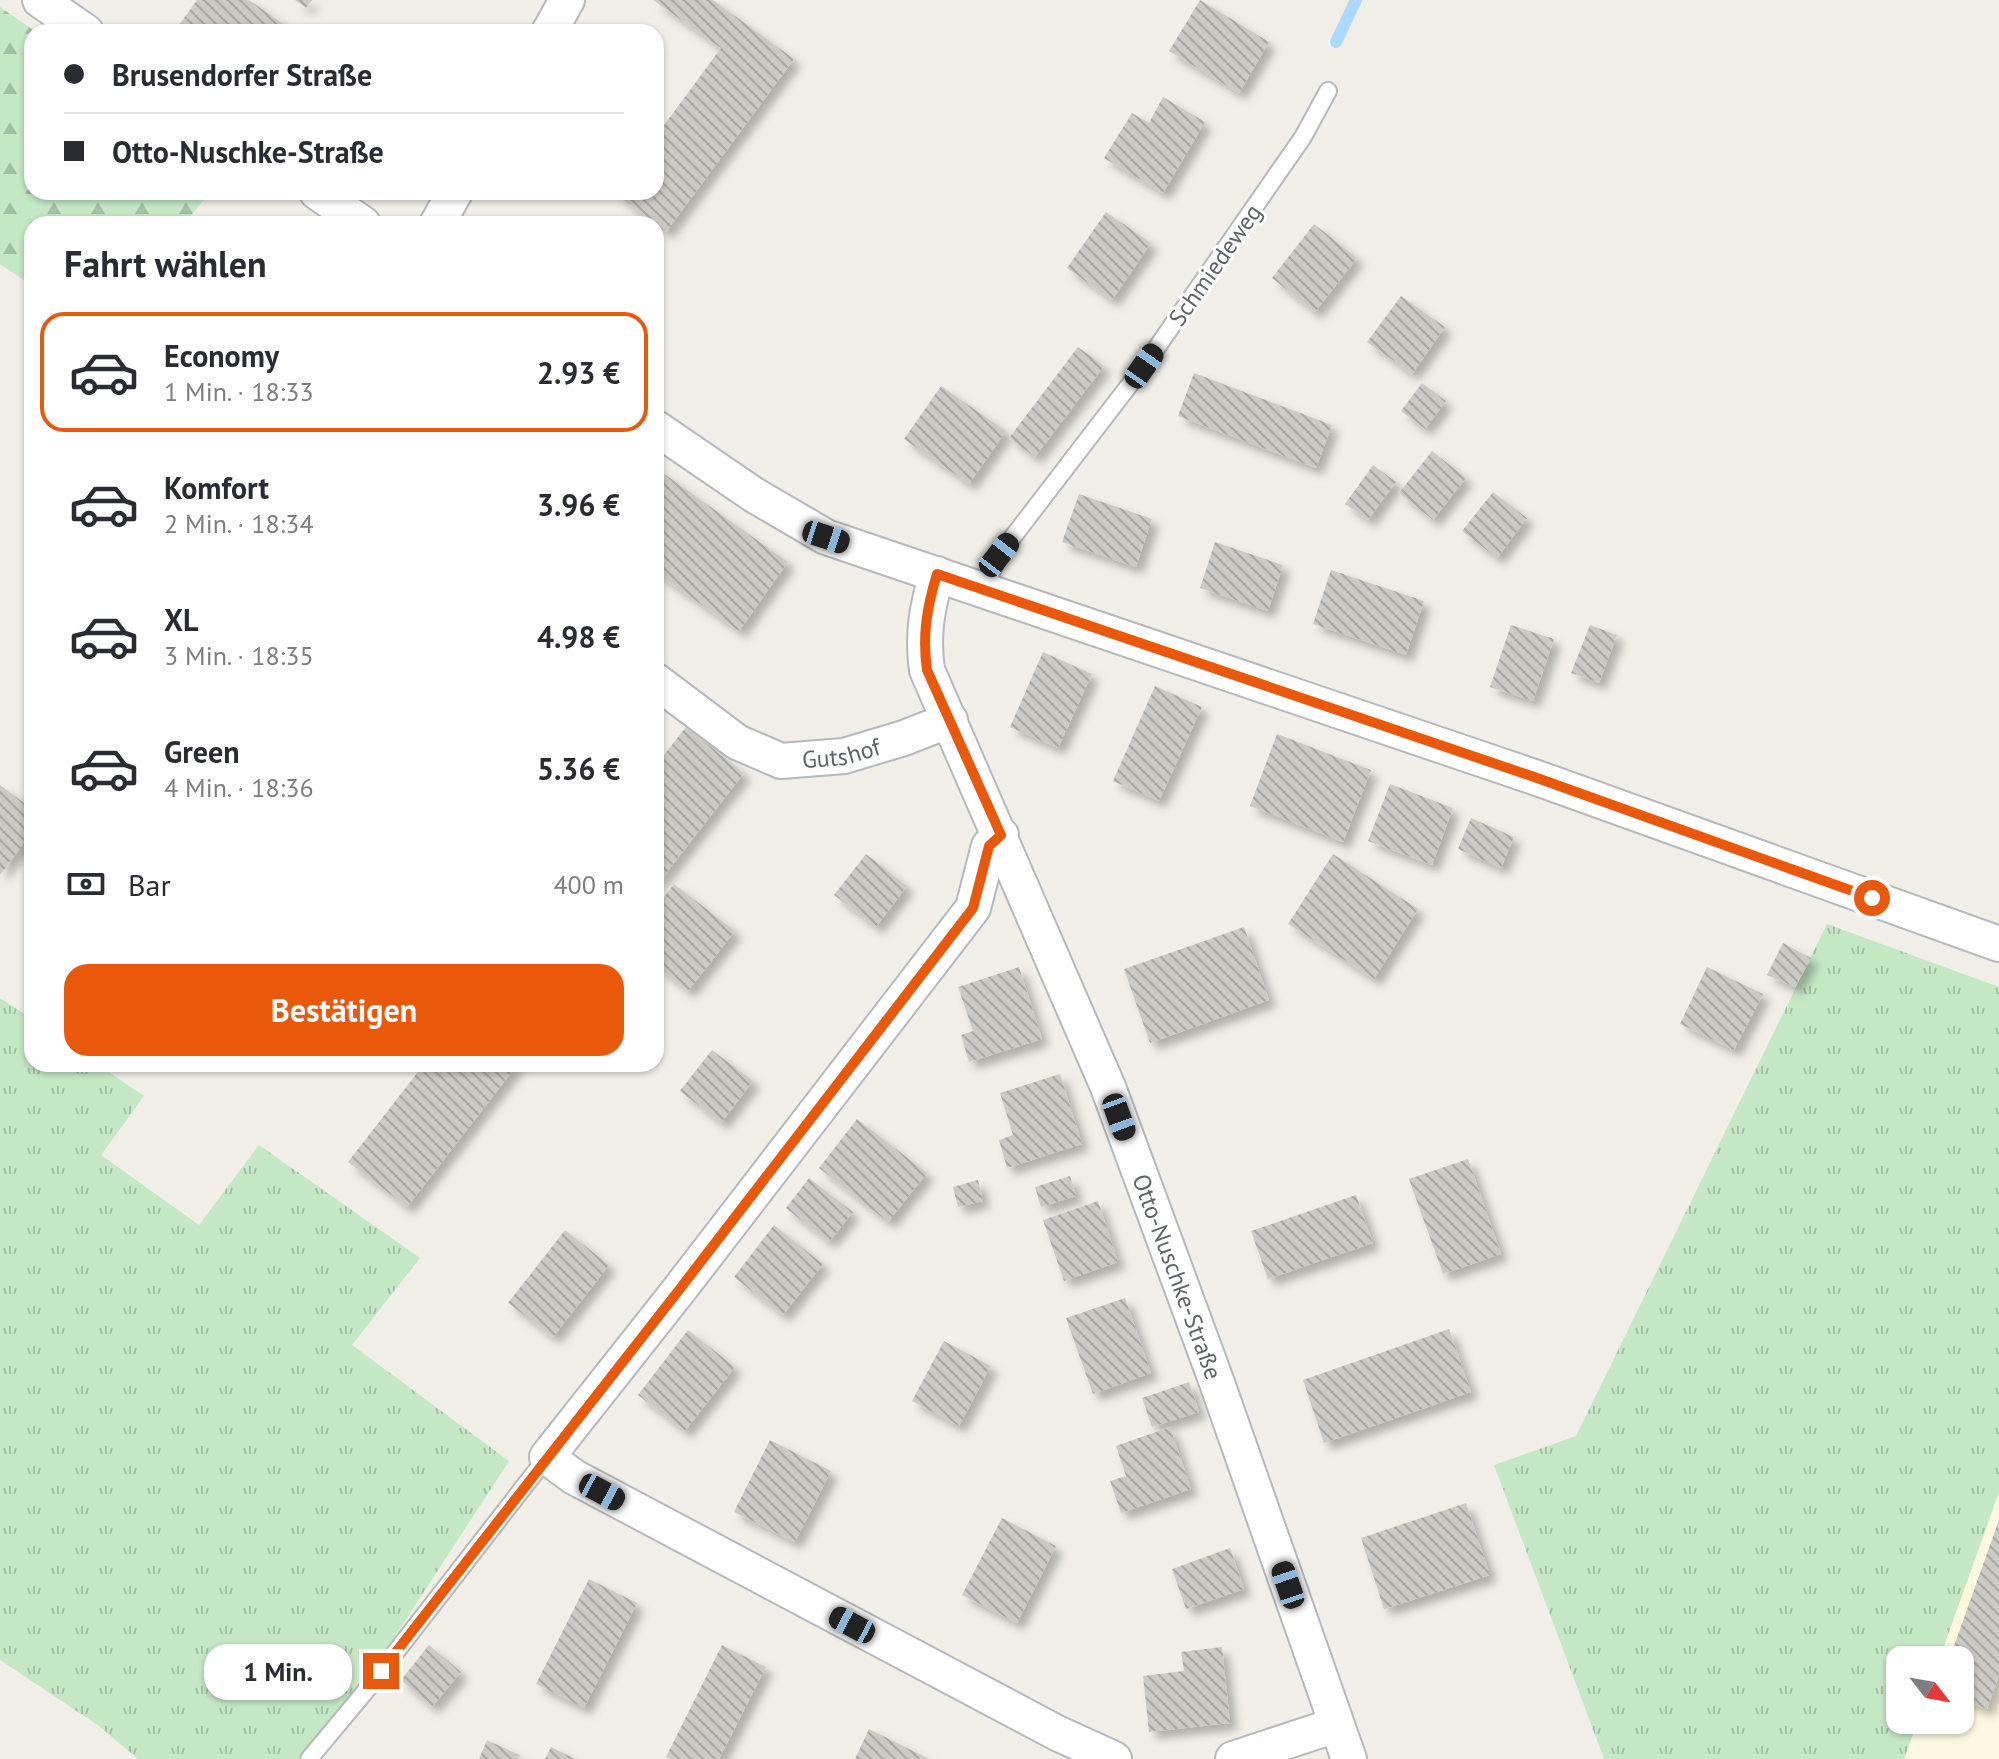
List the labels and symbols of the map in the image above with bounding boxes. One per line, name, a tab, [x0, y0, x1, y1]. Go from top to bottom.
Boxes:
street label: Schmiedeweg	[1162, 198, 1268, 332]
car	[1120, 339, 1168, 393]
car	[799, 518, 853, 556]
car	[975, 529, 1023, 581]
street label: Gutshof	[801, 730, 885, 775]
route start	[1854, 880, 1890, 916]
car	[1100, 1090, 1138, 1144]
street label: Otto-Nuschke-Straße	[1126, 1170, 1230, 1384]
car	[575, 1470, 629, 1514]
car	[1269, 1558, 1307, 1612]
car	[825, 1603, 879, 1647]
callout: 1 Min.	[205, 1643, 353, 1699]
north arrow	[1886, 1646, 1974, 1734]
route end	[363, 1653, 399, 1689]

